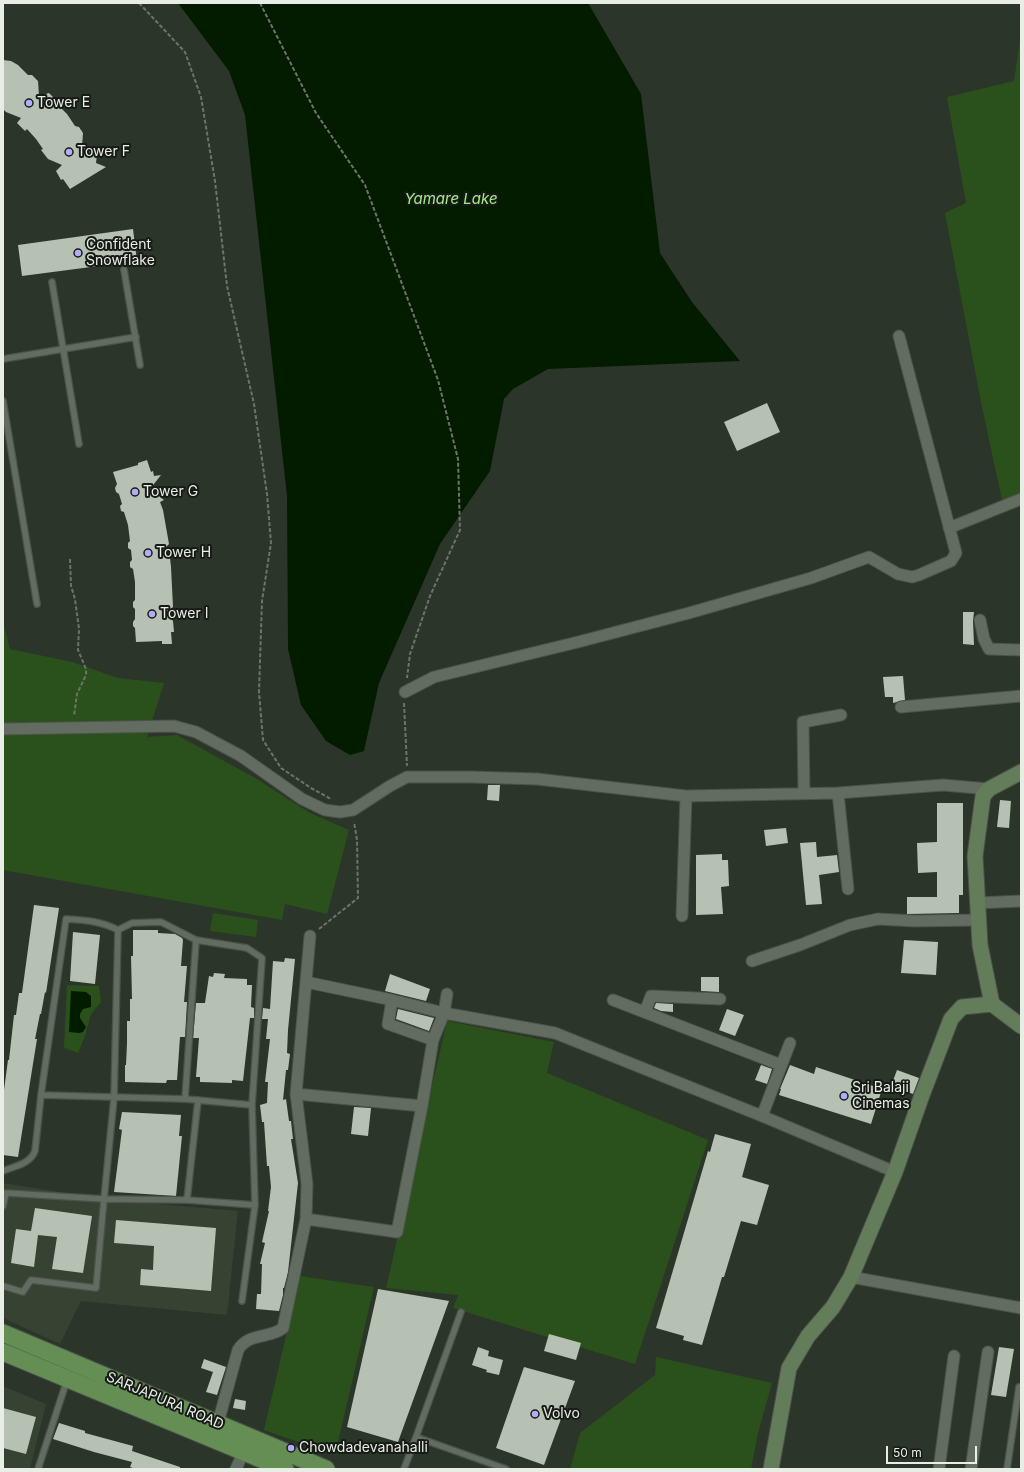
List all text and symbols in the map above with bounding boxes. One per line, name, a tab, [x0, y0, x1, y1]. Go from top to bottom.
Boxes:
place label: Tower E	[37, 95, 90, 111]
marker: Tower E	[24, 98, 34, 108]
place label: Tower F	[77, 144, 130, 160]
marker: Tower F	[64, 147, 74, 157]
water label: Yamare Lake	[404, 190, 498, 208]
place label: Confident Snowflake	[86, 237, 155, 270]
marker: Confident Snowflake	[73, 248, 83, 258]
place label: Tower G	[143, 484, 198, 500]
marker: Tower G	[130, 487, 140, 497]
place label: Tower H	[156, 545, 211, 561]
marker: Tower H	[143, 548, 153, 558]
place label: Tower I	[160, 606, 208, 622]
marker: Tower I	[147, 609, 157, 619]
place label: Sri Balaji Cinemas	[852, 1080, 910, 1112]
marker: Sri Balaji Cinemas	[839, 1091, 849, 1101]
street label: SARJAPURA ROAD	[104, 1369, 226, 1433]
place label: Volvo	[543, 1406, 580, 1422]
marker: Volvo	[530, 1409, 540, 1419]
scale bar	[888, 1438, 979, 1464]
place label: Chowdadevanahalli	[299, 1440, 428, 1456]
marker: Chowdadevanahalli	[286, 1443, 296, 1453]
text: 50 m	[893, 1445, 922, 1460]

